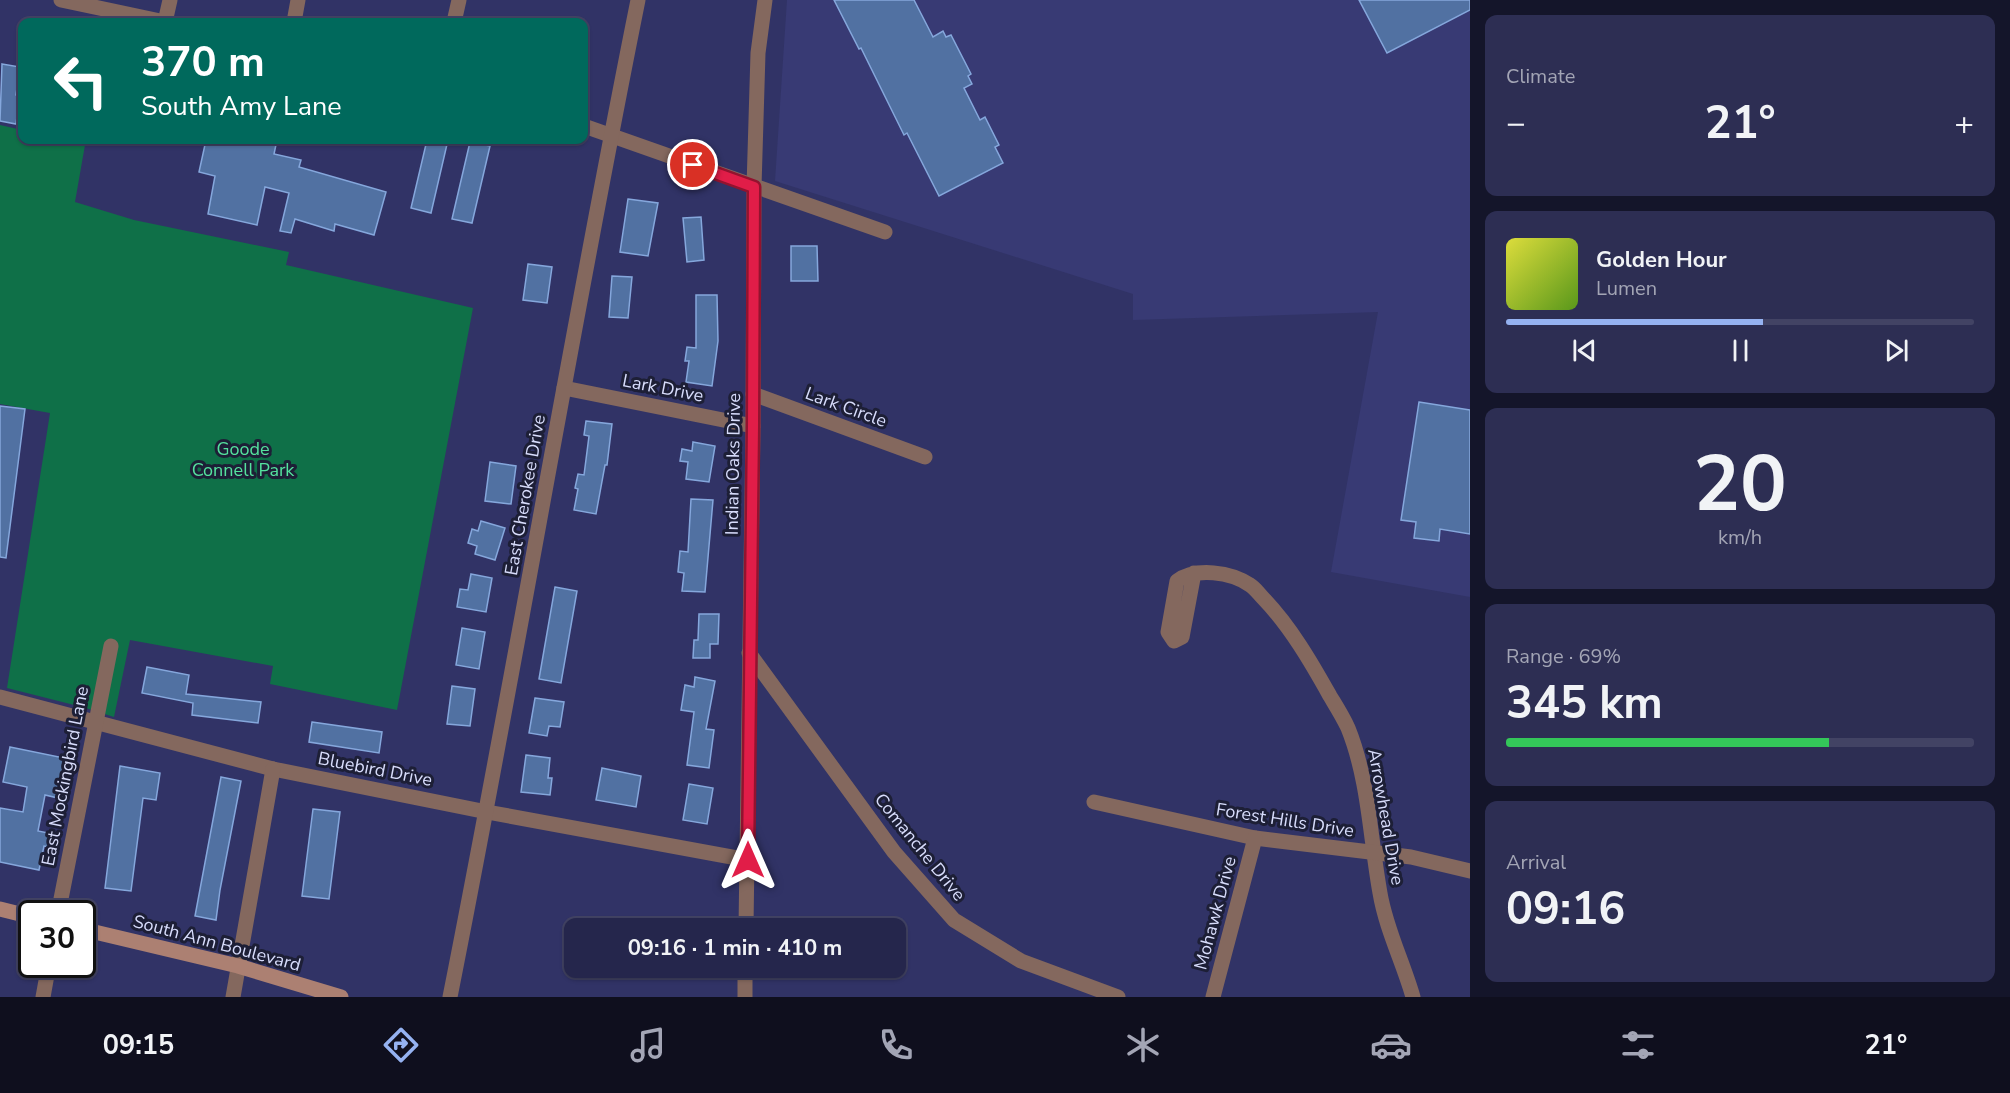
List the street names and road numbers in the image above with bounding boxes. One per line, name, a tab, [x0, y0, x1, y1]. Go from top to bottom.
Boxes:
street label: Lark Drive	[620, 368, 706, 408]
street label: Lark Circle	[802, 381, 890, 433]
street label: Indian Oaks Drive	[720, 393, 746, 535]
street label: East Cherokee Drive	[499, 413, 551, 577]
street label: East Mockingbird Lane	[36, 684, 94, 868]
street label: Bluebird Drive	[316, 746, 434, 792]
street label: Arrowhead Drive	[1362, 747, 1410, 887]
street label: Comanche Drive	[869, 788, 971, 906]
street label: Forest Hills Drive	[1214, 797, 1356, 843]
street label: Mohawk Drive	[1188, 854, 1242, 972]
street label: South Ann Boulevard	[130, 909, 304, 977]

